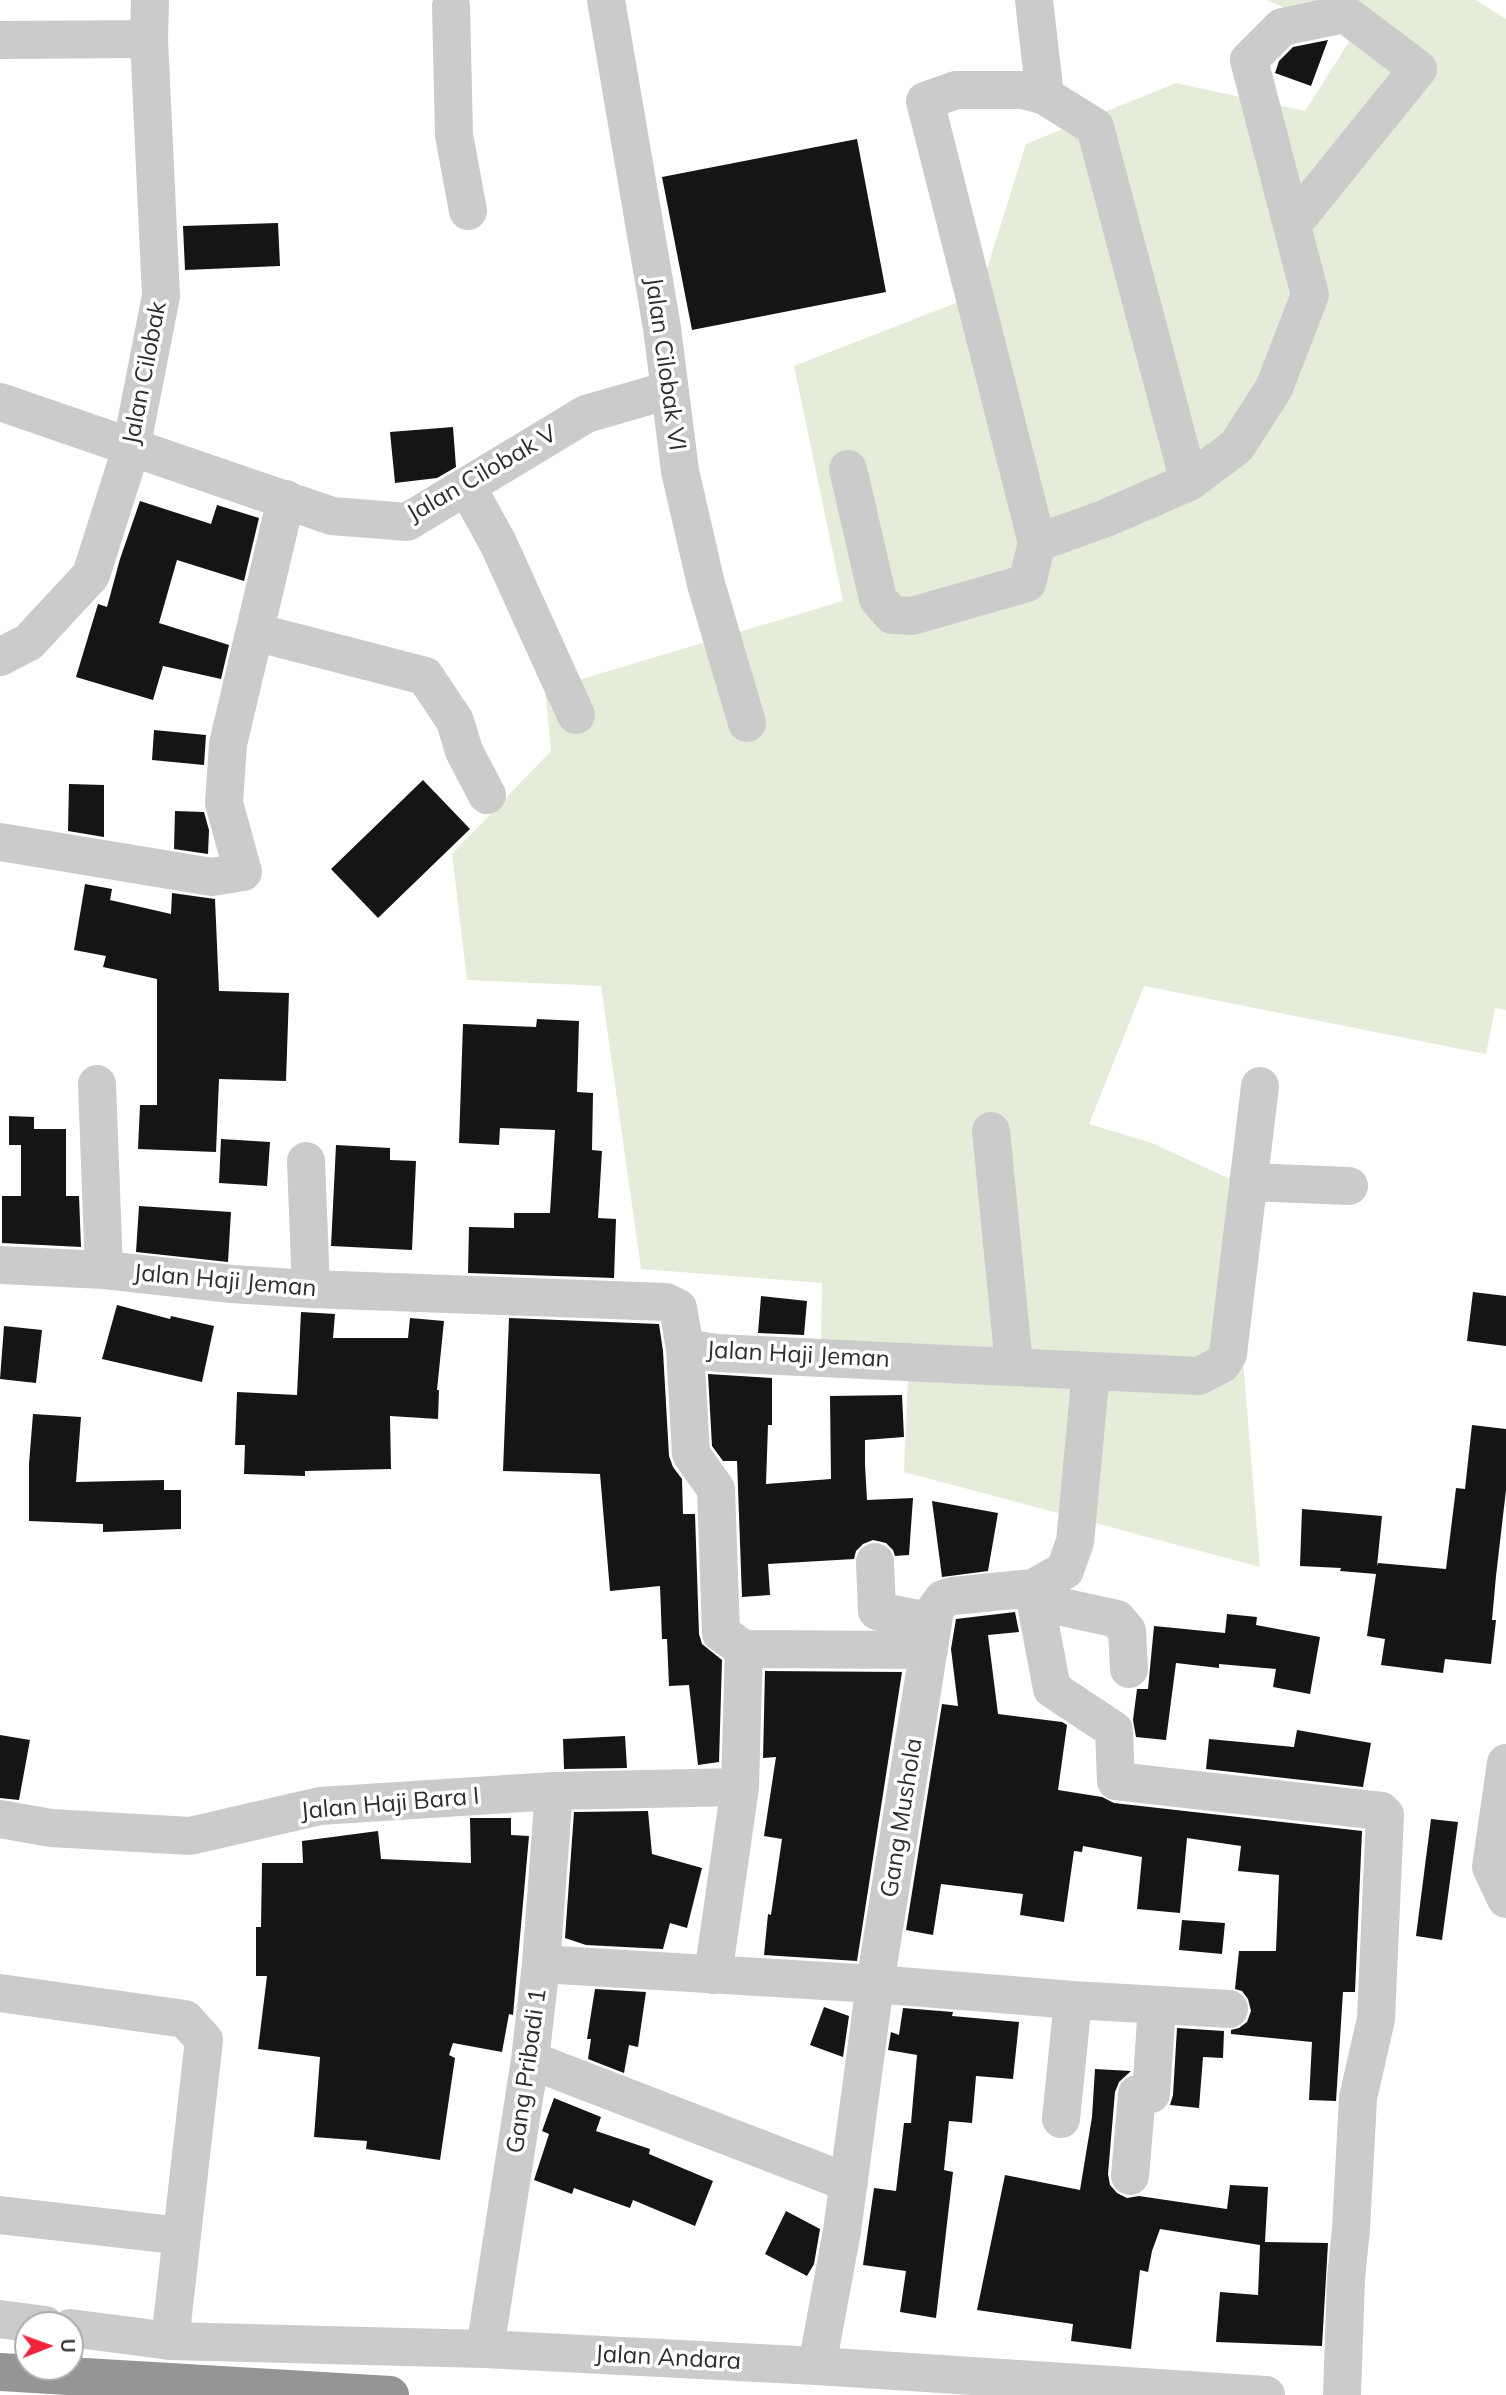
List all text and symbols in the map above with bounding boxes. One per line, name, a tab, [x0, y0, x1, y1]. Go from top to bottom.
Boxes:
street label: Jalan Cilobak VI	[639, 276, 691, 452]
street label: Jalan Cilobak	[117, 299, 173, 447]
street label: Jalan Cilobak V	[402, 419, 562, 529]
street label: Jalan Haji Jeman	[132, 1259, 318, 1303]
street label: Jalan Haji Jeman	[706, 1336, 890, 1374]
street label: Gang Mushola	[875, 1736, 929, 1900]
street label: Jalan Haji Bara I	[299, 1782, 481, 1826]
street label: Gang Pribadi 1	[501, 1987, 553, 2155]
north arrow	[14, 2311, 84, 2381]
text: U	[56, 2338, 80, 2353]
street label: Jalan Andara	[594, 2340, 742, 2376]

